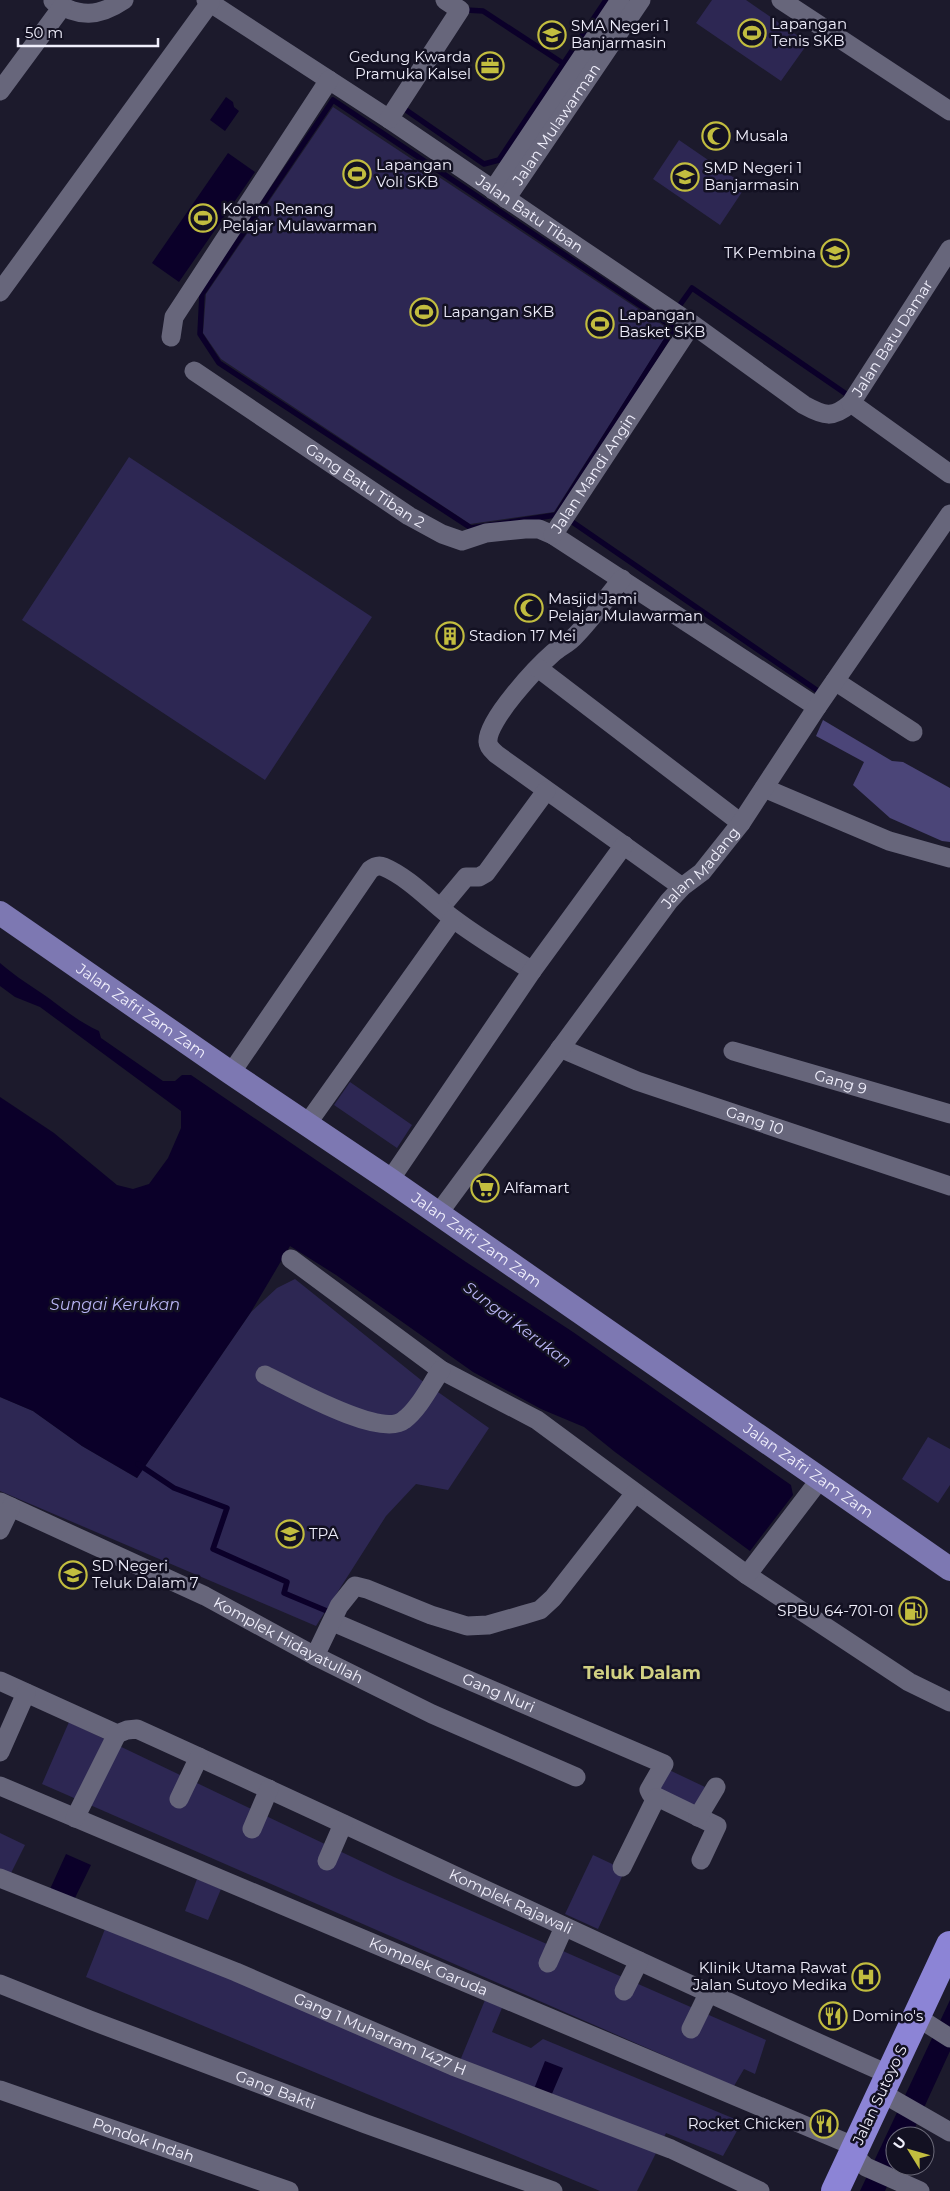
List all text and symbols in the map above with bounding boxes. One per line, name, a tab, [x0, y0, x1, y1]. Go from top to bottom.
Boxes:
place label: Lapangan Tenis SKB	[771, 14, 847, 50]
scale bar	[18, 15, 158, 47]
place label: SMA Negeri 1 Banjarmasin	[571, 16, 669, 52]
sports icon: Lapangan Tenis SKB	[737, 18, 767, 48]
school or university icon: SMA Negeri 1 Banjarmasin	[537, 20, 567, 50]
text: 50 m	[25, 23, 63, 42]
place label: Gedung Kwarda Pramuka Kalsel	[349, 47, 471, 83]
office icon: Gedung Kwarda Pramuka Kalsel	[475, 51, 505, 81]
street label: Jalan Mulawarman	[508, 60, 604, 190]
mosque icon: Musala	[701, 121, 731, 151]
place label: Musala	[735, 126, 788, 145]
place label: Lapangan Voli SKB	[376, 155, 452, 191]
place label: SMP Negeri 1 Banjarmasin	[704, 158, 802, 194]
sports icon: Lapangan Voli SKB	[342, 159, 372, 189]
school or university icon: SMP Negeri 1 Banjarmasin	[670, 162, 700, 192]
street label: Jalan Batu Tiban	[472, 170, 587, 257]
place label: Kolam Renang Pelajar Mulawarman	[222, 199, 377, 235]
sports icon: Kolam Renang Pelajar Mulawarman	[188, 203, 218, 233]
school or university icon: TK Pembina	[820, 238, 850, 268]
place label: TK Pembina	[724, 243, 816, 262]
street label: Jalan Batu Damar	[847, 276, 937, 401]
sports icon: Lapangan SKB	[409, 297, 439, 327]
place label: Lapangan SKB	[443, 302, 554, 321]
place label: Lapangan Basket SKB	[619, 305, 705, 341]
sports icon: Lapangan Basket SKB	[585, 309, 615, 339]
street label: Jalan Mandi Angin	[546, 409, 640, 538]
street label: Gang Batu Tiban 2	[302, 439, 428, 532]
place label: Masjid Jami Pelajar Mulawarman	[548, 589, 703, 625]
mosque icon: Masjid Jami Pelajar Mulawarman	[514, 593, 544, 623]
building icon: Stadion 17 Mei	[435, 621, 465, 651]
place label: Stadion 17 Mei	[469, 626, 576, 645]
street label: Jalan Madang	[656, 823, 743, 913]
street label: Jalan Zafri Zam Zam	[72, 958, 210, 1062]
street label: Gang 9	[812, 1065, 869, 1098]
street label: Gang 10	[723, 1101, 787, 1139]
supermarket icon: Alfamart	[470, 1173, 500, 1203]
place label: Alfamart	[504, 1178, 570, 1197]
street label: Jalan Zafri Zam Zam	[407, 1187, 545, 1291]
water label: Sungai Kerukan	[460, 1278, 575, 1371]
water label: Sungai Kerukan	[50, 1295, 180, 1314]
street label: Jalan Zafri Zam Zam	[739, 1418, 877, 1522]
school or university icon: TPA	[275, 1519, 305, 1549]
place label: TPA	[309, 1524, 339, 1543]
place label: SD Negeri Teluk Dalam 7	[92, 1556, 199, 1592]
school or university icon: SD Negeri Teluk Dalam 7	[58, 1560, 88, 1590]
street label: Komplek Hidayatullah	[210, 1593, 367, 1687]
fuel station icon: SPBU 64-701-01	[898, 1596, 928, 1626]
place label: SPBU 64-701-01	[777, 1601, 894, 1620]
district label: Teluk Dalam	[583, 1662, 701, 1684]
street label: Gang Nuri	[459, 1669, 538, 1716]
street label: Komplek Rajawali	[446, 1864, 576, 1938]
street label: Komplek Garuda	[366, 1933, 491, 2000]
place label: Klinik Utama Rawat Jalan Sutoyo Medika	[692, 1958, 847, 1994]
hospital icon: Klinik Utama Rawat Jalan Sutoyo Medika	[851, 1962, 881, 1992]
street label: Gang 1 Muharram 1427 H	[291, 1988, 469, 2079]
restaurant icon: Domino's	[818, 2001, 848, 2031]
place label: Domino's	[852, 2006, 923, 2025]
street label: Jalan Sutoyo S	[848, 2042, 911, 2149]
street label: Gang Bakti	[233, 2066, 318, 2113]
restaurant icon: Rocket Chicken	[809, 2109, 839, 2139]
street label: Pondok Indah	[90, 2113, 197, 2166]
place label: Rocket Chicken	[688, 2114, 805, 2133]
north arrow	[885, 2126, 935, 2176]
text: U	[889, 2133, 910, 2153]

